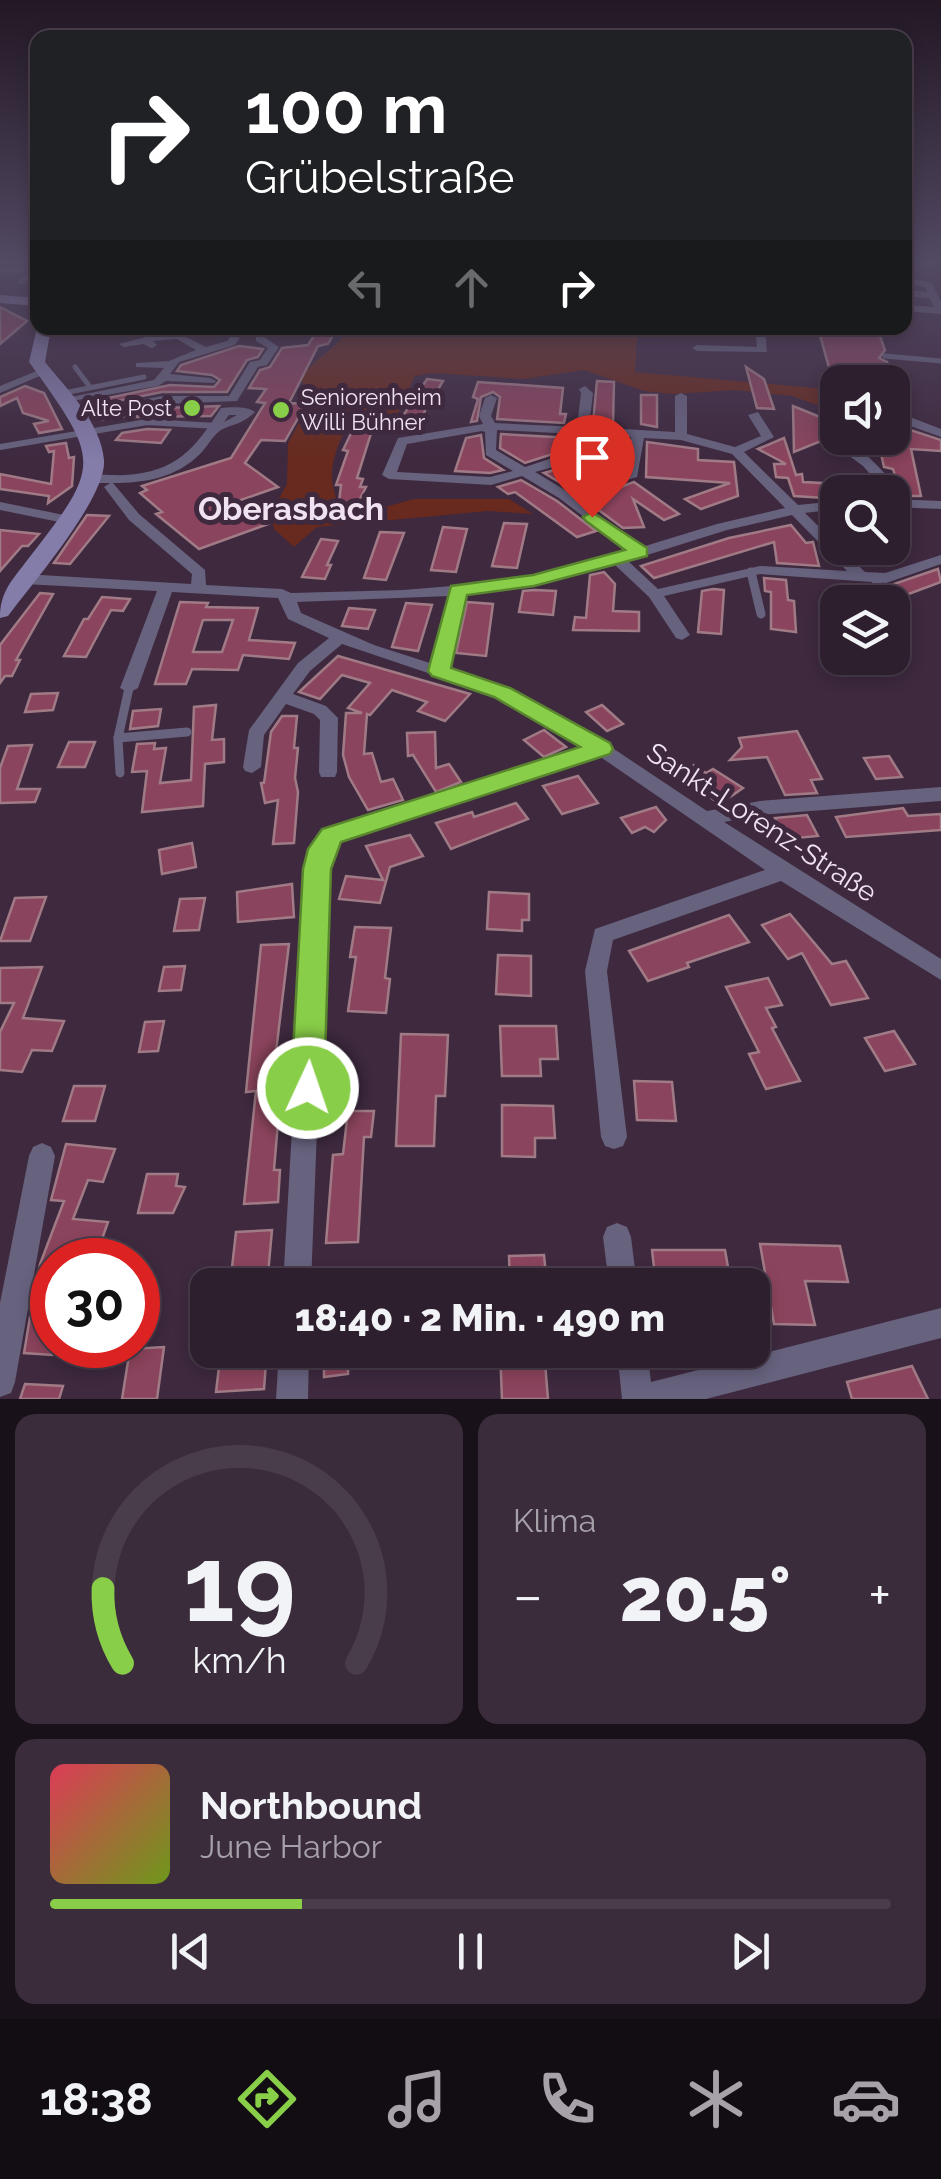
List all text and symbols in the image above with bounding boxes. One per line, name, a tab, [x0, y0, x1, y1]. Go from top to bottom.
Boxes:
text: 100 m	[245, 67, 448, 149]
icon: right	[80, 70, 210, 200]
text: Grübelstraße	[245, 151, 514, 204]
icon: left	[339, 260, 394, 315]
icon: ahead	[444, 260, 499, 315]
icon: right	[549, 260, 604, 315]
map controls	[820, 365, 910, 675]
button: sound	[820, 365, 910, 455]
place label: Seniorenheim Willi Bühner	[301, 384, 442, 435]
place label: Alte Post	[81, 395, 173, 421]
marker: Alte Post	[181, 397, 203, 419]
marker: Seniorenheim Willi Bühner	[270, 399, 292, 421]
pin	[550, 415, 635, 518]
icon: arrive	[565, 430, 620, 485]
button: search	[820, 475, 910, 565]
district label: Oberasbach	[198, 490, 384, 527]
button: layers	[820, 585, 910, 675]
street label: Sankt-Lorenz-Straße	[641, 736, 883, 909]
position arrow	[256, 1036, 360, 1140]
speed limit sign: 30	[30, 1238, 160, 1368]
text: 18:40 · 2 Min. · 490 m	[295, 1295, 665, 1340]
text: Klima	[513, 1502, 596, 1539]
text: 19	[183, 1523, 295, 1645]
text: 20.5°	[620, 1550, 791, 1639]
text: −	[513, 1563, 543, 1628]
text: +	[868, 1563, 891, 1628]
text: km/h	[192, 1639, 286, 1681]
text: Northbound	[200, 1783, 422, 1828]
text: June Harbor	[200, 1828, 382, 1865]
icon: previous	[163, 1924, 218, 1979]
icon: pause	[443, 1924, 498, 1979]
icon: next	[723, 1924, 778, 1979]
icon: directions	[232, 2064, 302, 2134]
icon: music	[382, 2064, 452, 2134]
icon: phone	[532, 2064, 602, 2134]
icon: climate	[681, 2064, 751, 2134]
icon: car	[831, 2064, 901, 2134]
text: 18:38	[40, 2073, 153, 2126]

